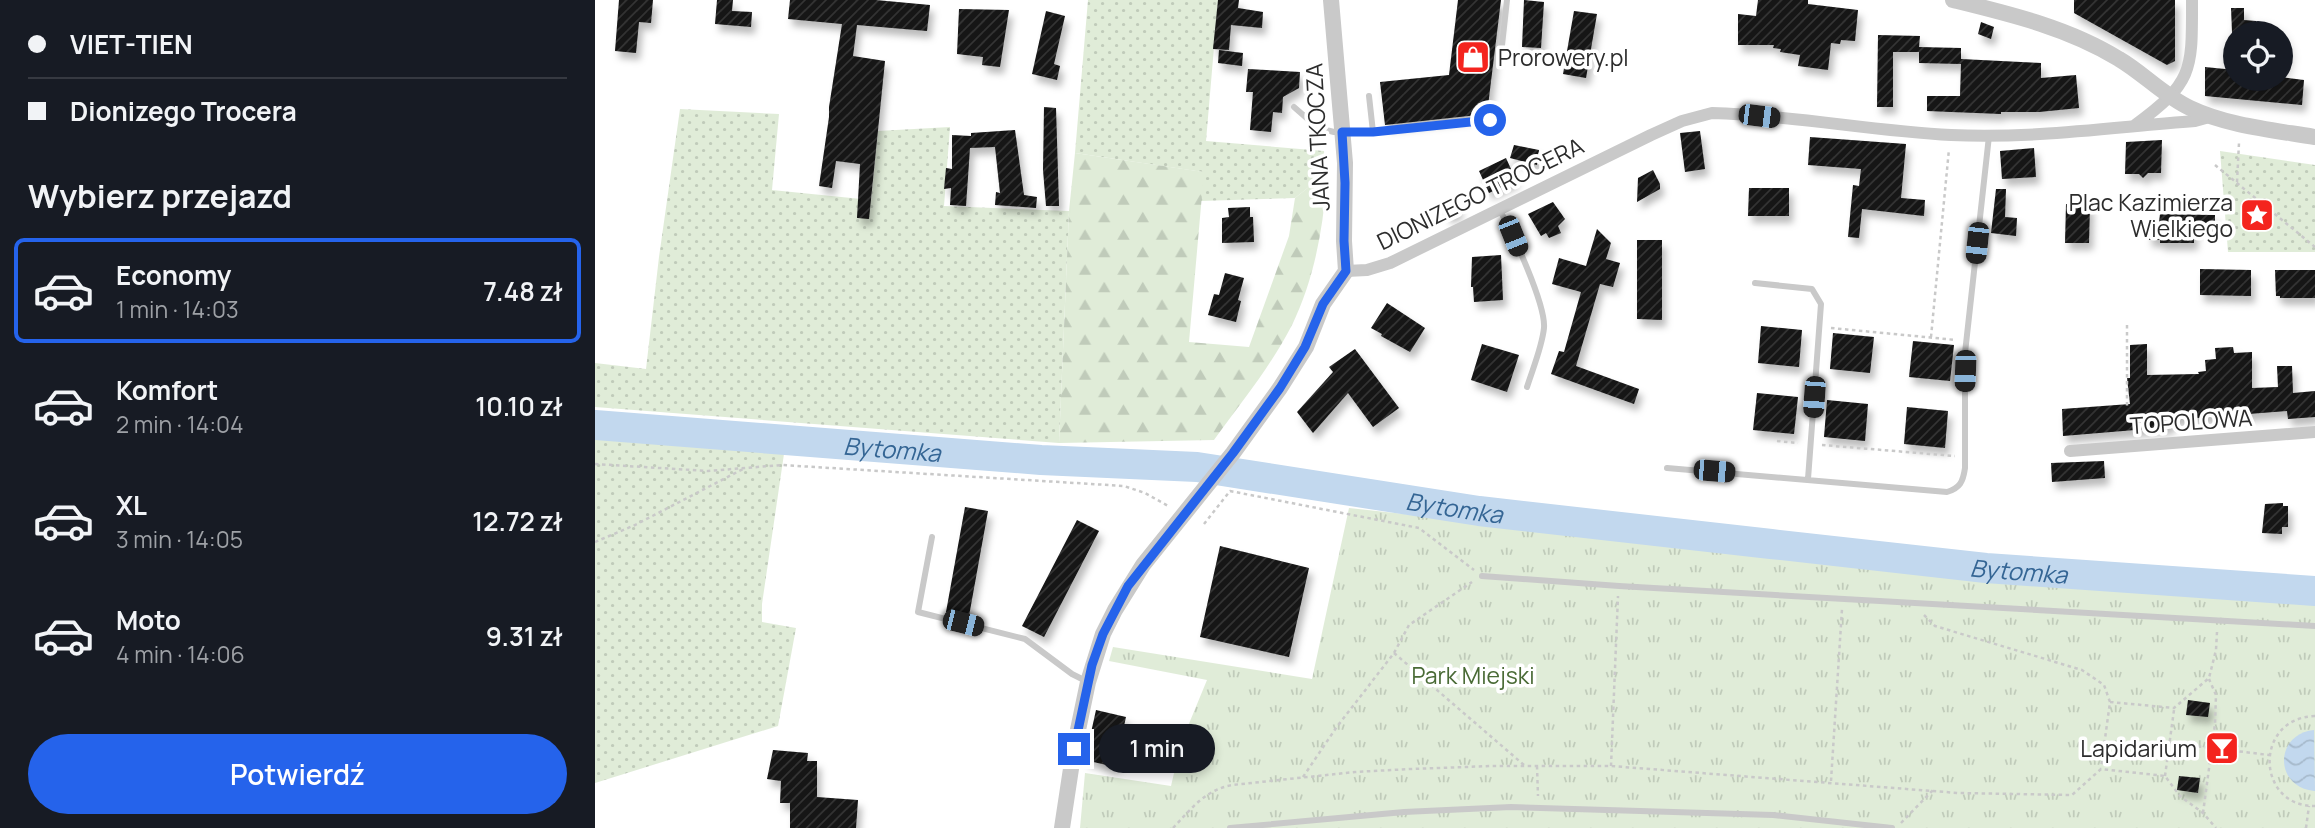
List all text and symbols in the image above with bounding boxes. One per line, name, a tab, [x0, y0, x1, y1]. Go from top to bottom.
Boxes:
map controls	[2223, 21, 2293, 91]
button: locate	[2223, 21, 2293, 91]
text: VIET-TIEN	[70, 26, 193, 62]
shop icon: Prorowery.pl	[1454, 38, 1492, 76]
place label: Prorowery.pl	[1498, 41, 1629, 73]
street label: JANA TKOCZA	[1297, 62, 1337, 212]
text: Dionizego Trocera	[70, 93, 297, 129]
car	[1737, 103, 1782, 129]
route start	[1474, 104, 1506, 136]
street label: DIONIZEGO TROCERA	[1371, 129, 1589, 257]
text: Wybierz przejazd	[28, 174, 292, 218]
place label: Plac Kazimierza Wielkiego	[2069, 186, 2233, 244]
place icon: Plac Kazimierza Wielkiego	[2238, 196, 2276, 234]
car	[1496, 213, 1531, 259]
car	[1965, 221, 1990, 265]
text: Economy	[116, 257, 231, 293]
icon: car	[32, 259, 95, 322]
text: 7.48 zł	[483, 273, 563, 309]
text: 1 min · 14:03	[116, 293, 239, 325]
car	[1954, 350, 1977, 392]
text: Komfort	[116, 372, 218, 408]
icon: car	[32, 374, 95, 437]
car	[1803, 375, 1826, 419]
text: 10.10 zł	[475, 388, 563, 424]
street label: TOPOLOWA	[2129, 401, 2254, 441]
text: 2 min · 14:04	[116, 408, 244, 440]
water label: Bytomka	[842, 428, 944, 469]
car	[1693, 459, 1736, 483]
water label: Bytomka	[1404, 483, 1506, 530]
text: XL	[116, 487, 147, 523]
icon: car	[32, 489, 95, 552]
text: 12.72 zł	[472, 503, 563, 539]
text: 3 min · 14:05	[116, 523, 243, 555]
water label: Bytomka	[1968, 550, 2070, 590]
text: Moto	[116, 602, 181, 638]
icon: car	[32, 604, 95, 667]
car	[941, 608, 986, 638]
text: 9.31 zł	[486, 618, 563, 654]
text: 4 min · 14:06	[116, 638, 245, 670]
park label: Park Miejski	[1411, 659, 1535, 691]
callout: 1 min	[1099, 724, 1214, 774]
bar icon: Lapidarium	[2203, 729, 2241, 767]
text: 1 min	[1130, 732, 1184, 764]
place label: Lapidarium	[2080, 732, 2197, 764]
route end	[1058, 733, 1090, 765]
button: Potwierdź	[28, 734, 567, 814]

